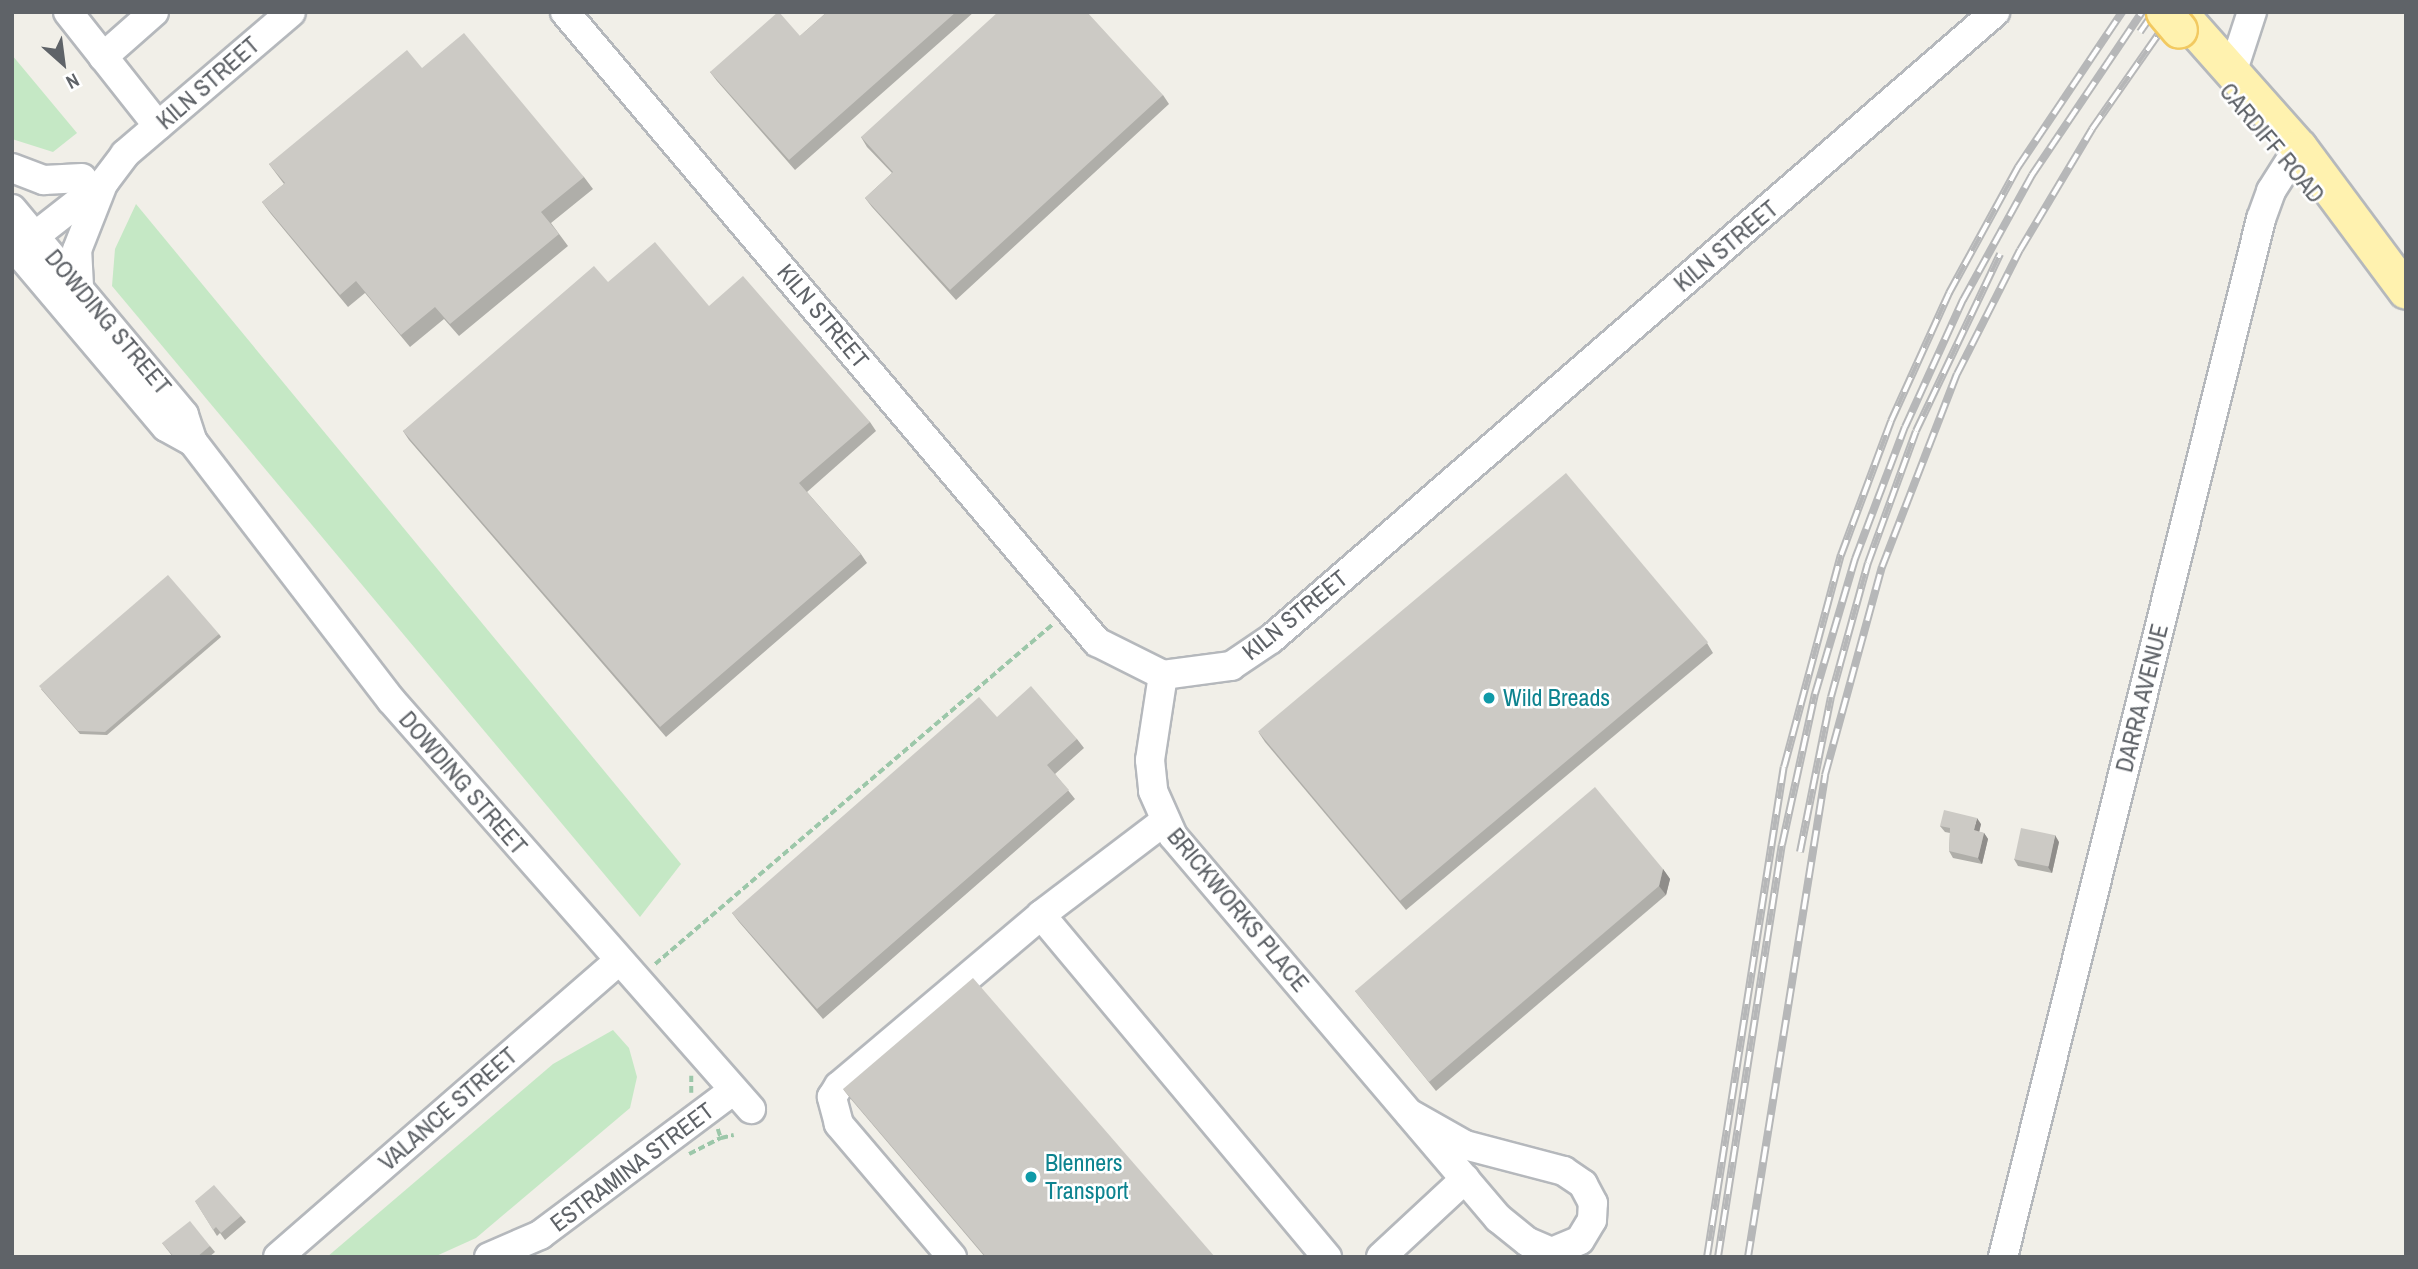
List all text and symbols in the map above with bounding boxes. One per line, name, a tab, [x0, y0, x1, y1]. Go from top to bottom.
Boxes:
north arrow	[28, 28, 98, 98]
street label: KILN STREET	[151, 31, 265, 135]
text: N	[62, 67, 84, 96]
street label: CARDIFF ROAD	[2214, 77, 2330, 209]
street label: KILN STREET	[1668, 194, 1784, 298]
street label: DOWDING STREET	[39, 244, 177, 400]
street label: KILN STREET	[771, 258, 875, 374]
street label: KILN STREET	[1237, 564, 1353, 666]
street label: DARRA AVENUE	[2109, 620, 2175, 776]
place label: Wild Breads	[1503, 684, 1610, 712]
marker: Wild Breads	[1481, 690, 1497, 706]
street label: DOWDING STREET	[393, 705, 533, 861]
street label: BRICKWORKS PLACE	[1161, 822, 1315, 998]
street label: VALANCE STREET	[373, 1041, 523, 1177]
street label: ESTRAMINA STREET	[544, 1096, 720, 1238]
place label: Blenners Transport	[1045, 1149, 1128, 1205]
marker: Blenners Transport	[1023, 1169, 1039, 1185]

